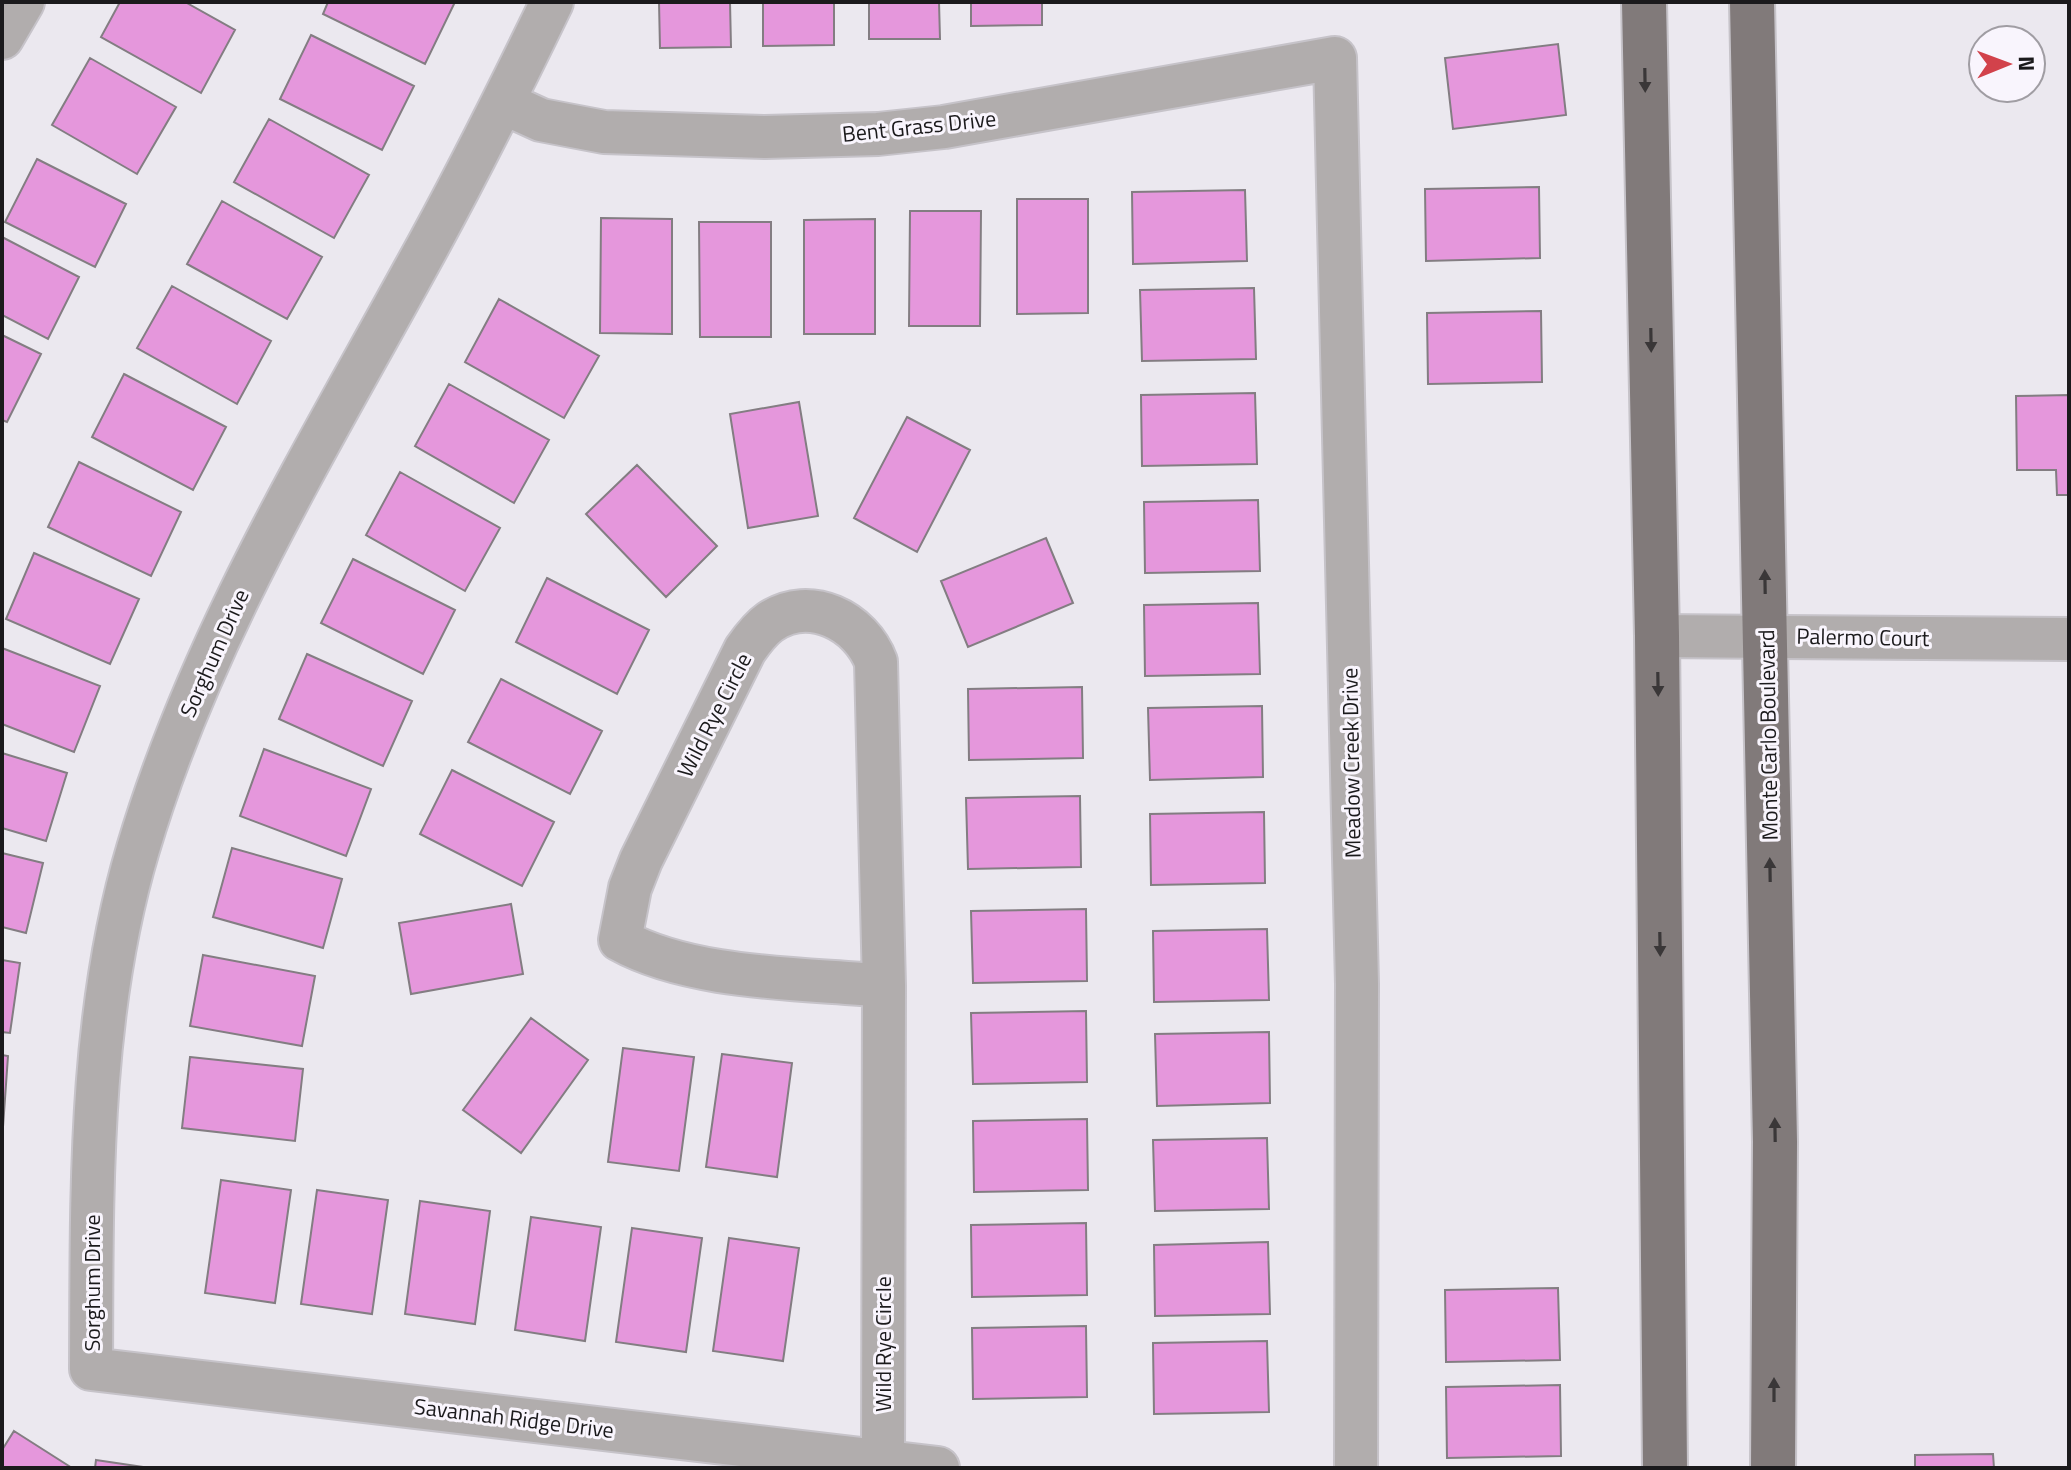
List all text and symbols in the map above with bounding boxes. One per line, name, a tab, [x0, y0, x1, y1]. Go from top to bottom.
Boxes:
north arrow	[1967, 24, 2047, 104]
text: N	[2010, 56, 2044, 72]
one-way arrow	[1639, 68, 1652, 93]
street label: Bent Grass Drive	[840, 101, 998, 151]
one-way arrow	[1645, 328, 1657, 353]
one-way arrow	[1759, 569, 1771, 594]
street label: Sorghum Drive	[171, 583, 257, 723]
street label: Palermo Court	[1796, 619, 1930, 655]
street label: Monte Carlo Boulevard	[1749, 629, 1787, 841]
street label: Wild Rye Circle	[668, 647, 760, 783]
street label: Meadow Creek Drive	[1332, 668, 1370, 858]
one-way arrow	[1652, 672, 1664, 697]
one-way arrow	[1764, 857, 1776, 882]
one-way arrow	[1654, 932, 1666, 957]
one-way arrow	[1768, 1117, 1781, 1142]
street label: Sorghum Drive	[75, 1214, 109, 1352]
street label: Wild Rye Circle	[866, 1276, 900, 1412]
one-way arrow	[1768, 1377, 1780, 1402]
street label: Savannah Ridge Drive	[412, 1389, 616, 1447]

